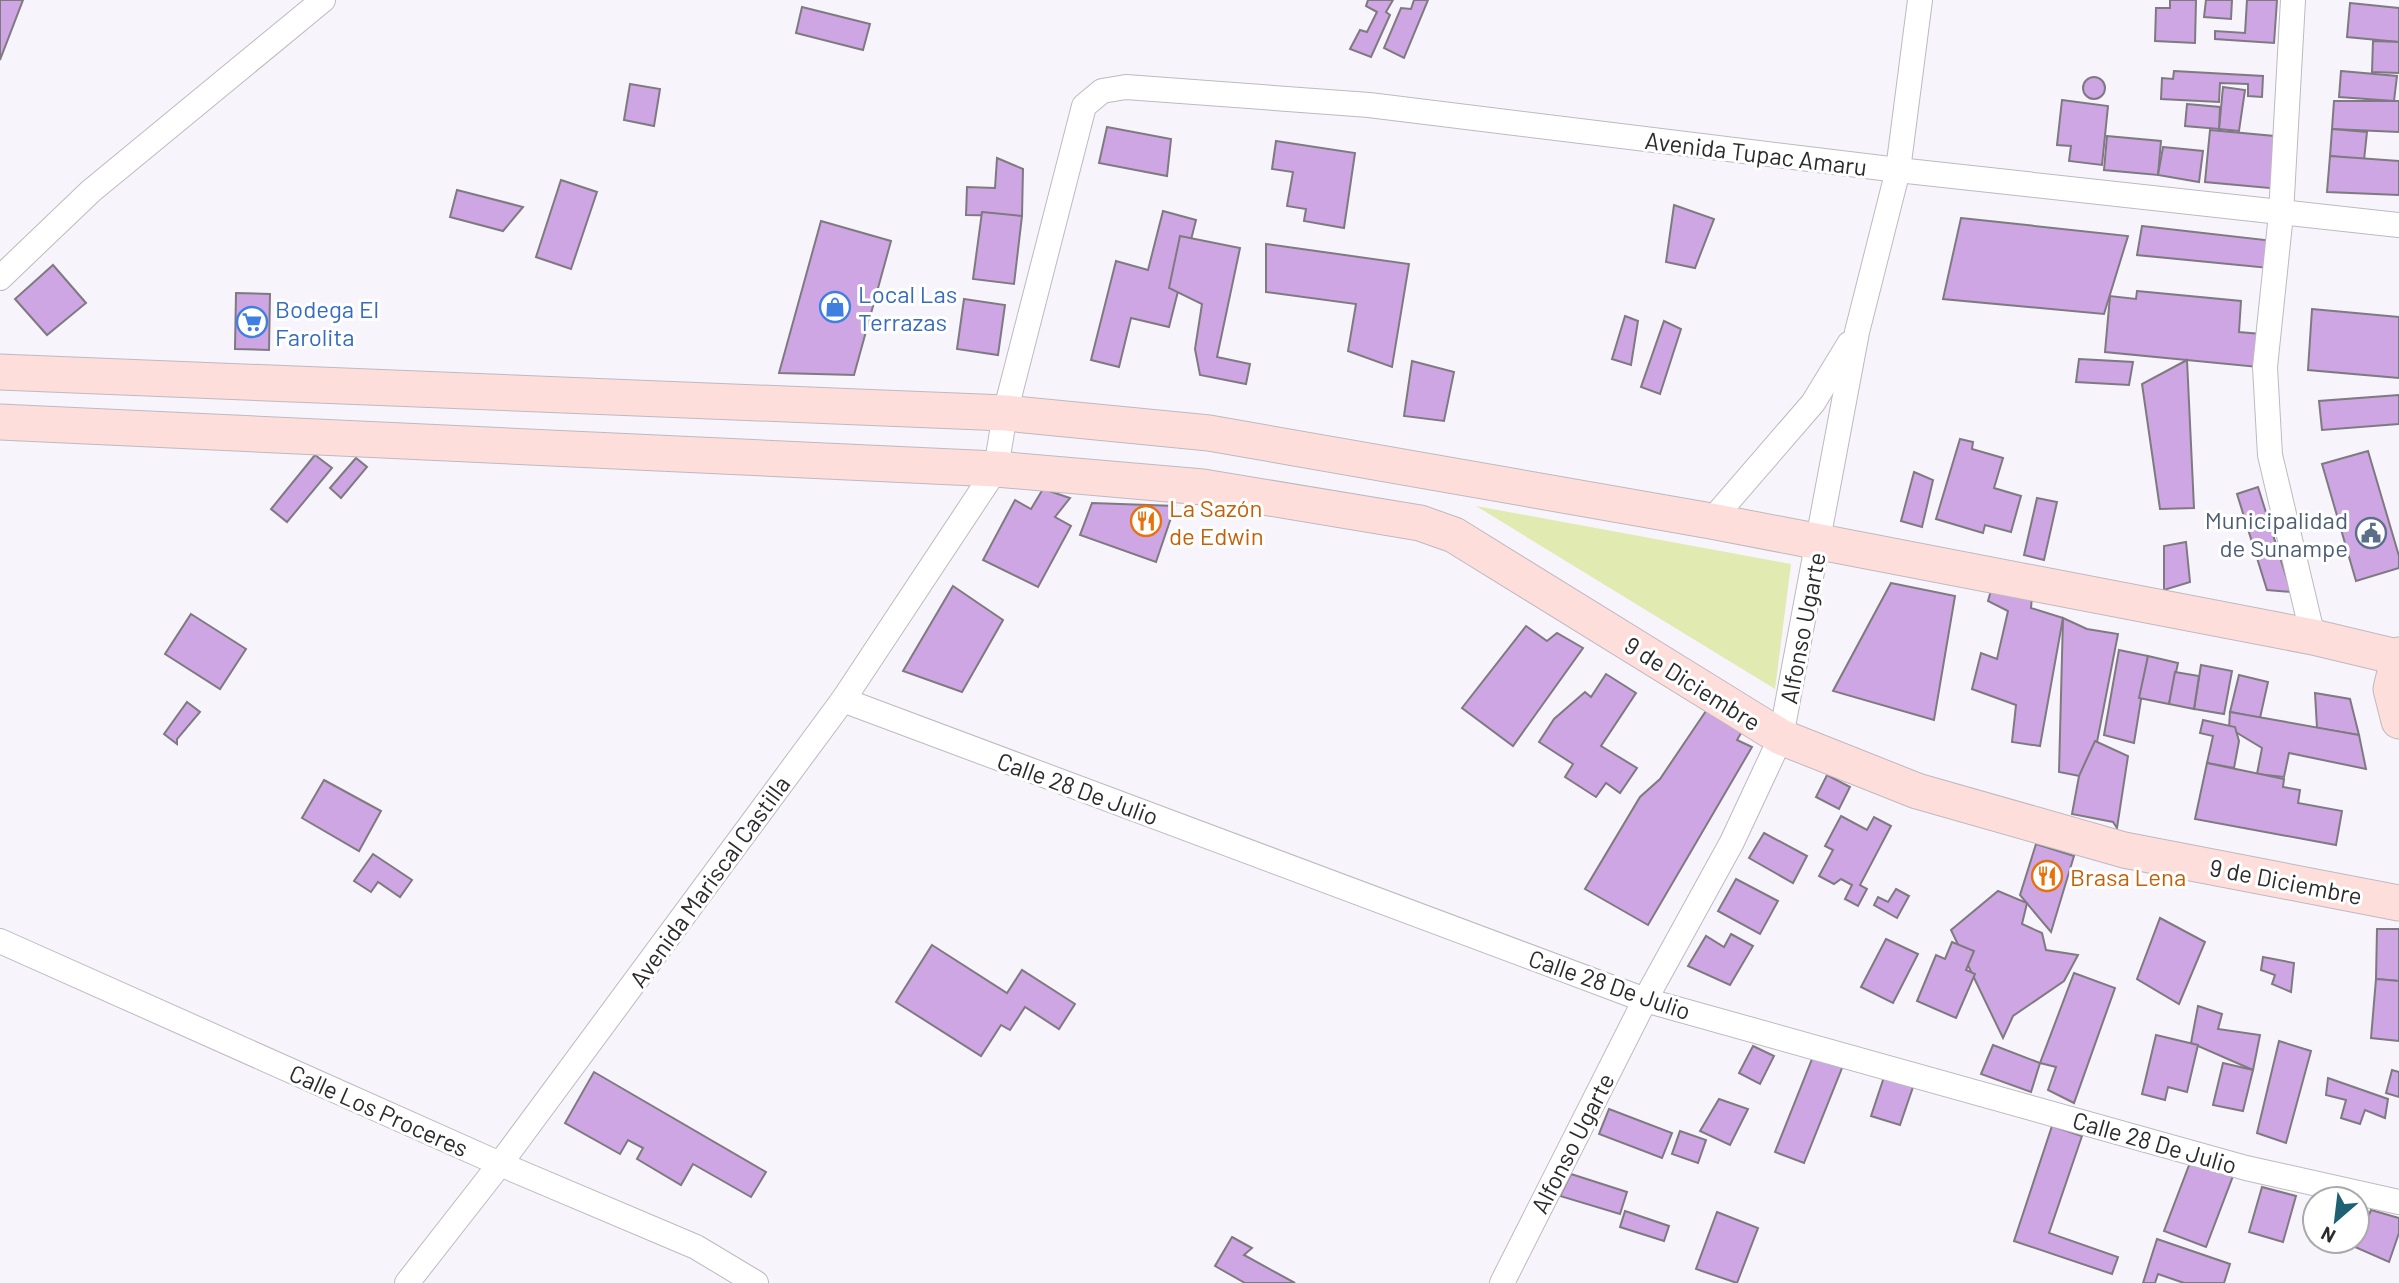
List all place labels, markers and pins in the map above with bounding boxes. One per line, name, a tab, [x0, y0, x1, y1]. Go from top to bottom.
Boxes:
place label: Local Las Terrazas	[858, 279, 957, 336]
shop icon: Local Las Terrazas	[818, 290, 852, 324]
place label: Bodega El Farolita	[275, 294, 379, 351]
supermarket icon: Bodega El Farolita	[235, 305, 269, 339]
place label: La Sazón de Edwin	[1169, 493, 1264, 550]
restaurant icon: La Sazón de Edwin	[1129, 504, 1163, 538]
place label: Municipalidad de Sunampe	[2205, 505, 2348, 562]
public building icon: Municipalidad de Sunampe	[2354, 516, 2388, 550]
restaurant icon: Brasa Lena	[2030, 859, 2064, 893]
place label: Brasa Lena	[2070, 862, 2186, 891]

